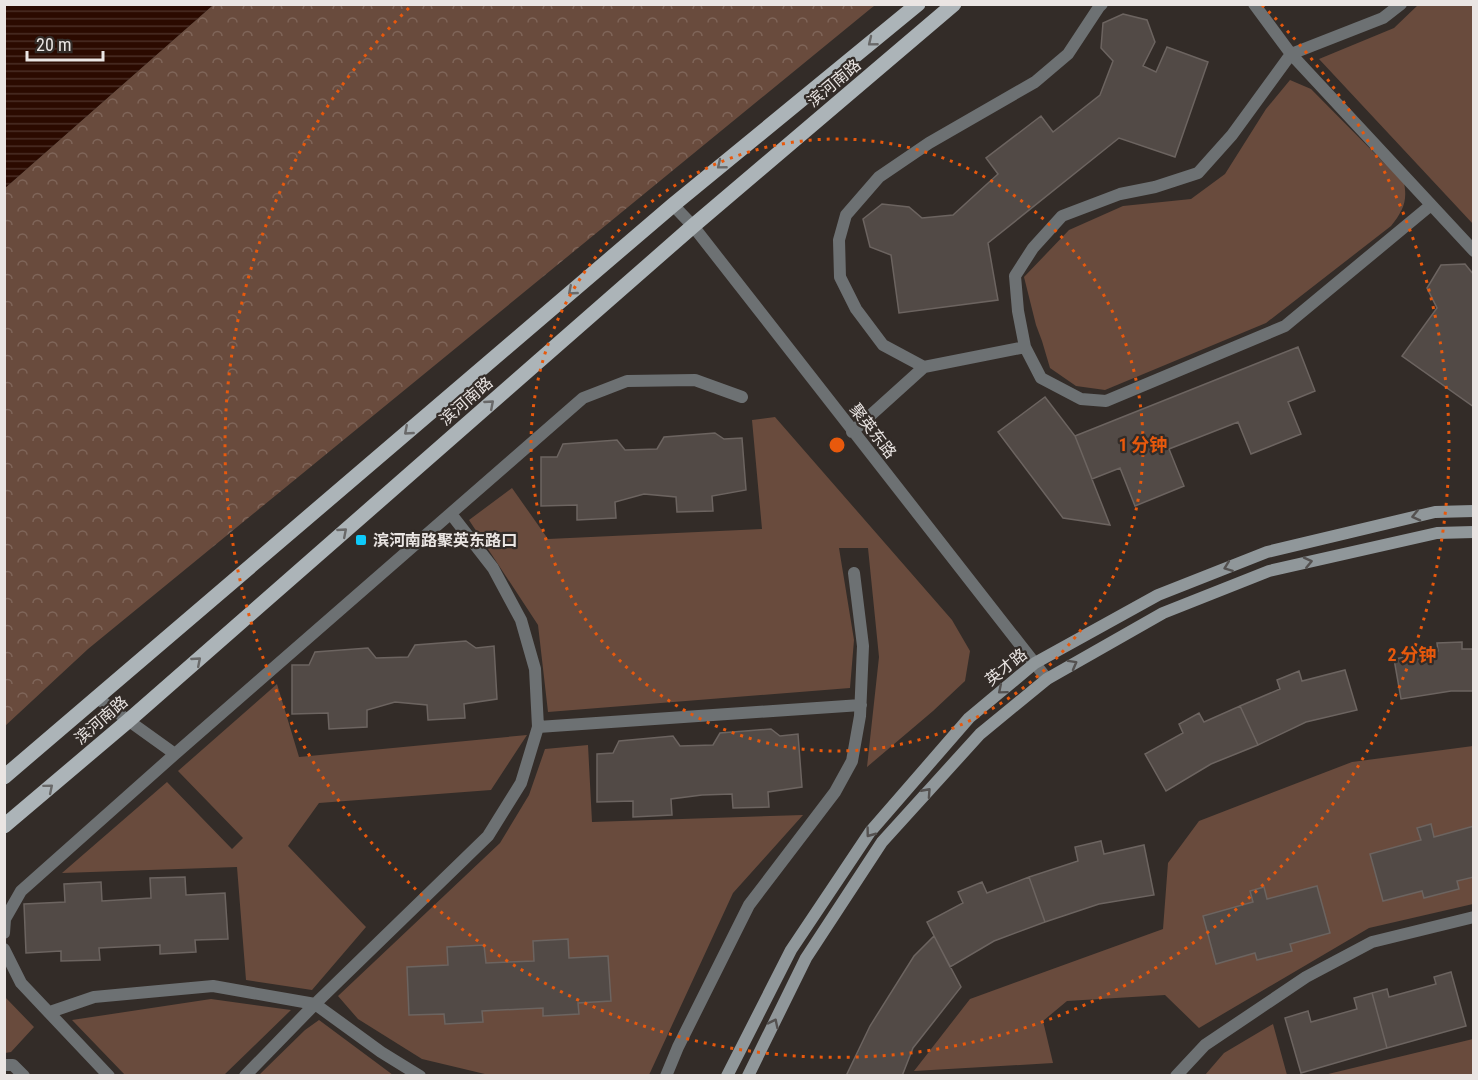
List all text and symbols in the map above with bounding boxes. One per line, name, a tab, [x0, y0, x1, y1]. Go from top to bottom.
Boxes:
scale bar	[27, 24, 104, 62]
text: 20 m	[36, 34, 71, 55]
one-way arrow	[868, 34, 879, 45]
street label: 滨河南路	[803, 55, 865, 111]
one-way arrow	[717, 158, 728, 169]
one-way arrow	[568, 283, 579, 294]
street label: 滨河南路	[436, 373, 496, 429]
one-way arrow	[483, 400, 494, 411]
street label: 聚英东路	[846, 400, 900, 462]
one-way arrow	[404, 424, 415, 435]
text: 1 分钟	[1118, 434, 1168, 455]
centre of rings	[827, 435, 847, 455]
one-way arrow	[1411, 509, 1421, 522]
one-way arrow	[336, 528, 347, 539]
place label: 滨河南路聚英东路口	[373, 531, 517, 550]
marker: 滨河南路聚英东路口	[354, 533, 368, 547]
one-way arrow	[1303, 556, 1313, 569]
one-way arrow	[1223, 560, 1234, 572]
text: 2 分钟	[1387, 644, 1437, 665]
street label: 英才路	[981, 645, 1031, 689]
one-way arrow	[190, 657, 200, 668]
one-way arrow	[1067, 660, 1077, 671]
one-way arrow	[998, 683, 1009, 694]
street label: 滨河南路	[71, 692, 131, 748]
one-way arrow	[42, 784, 53, 795]
one-way arrow	[920, 788, 931, 799]
one-way arrow	[866, 826, 877, 837]
one-way arrow	[766, 1018, 778, 1029]

